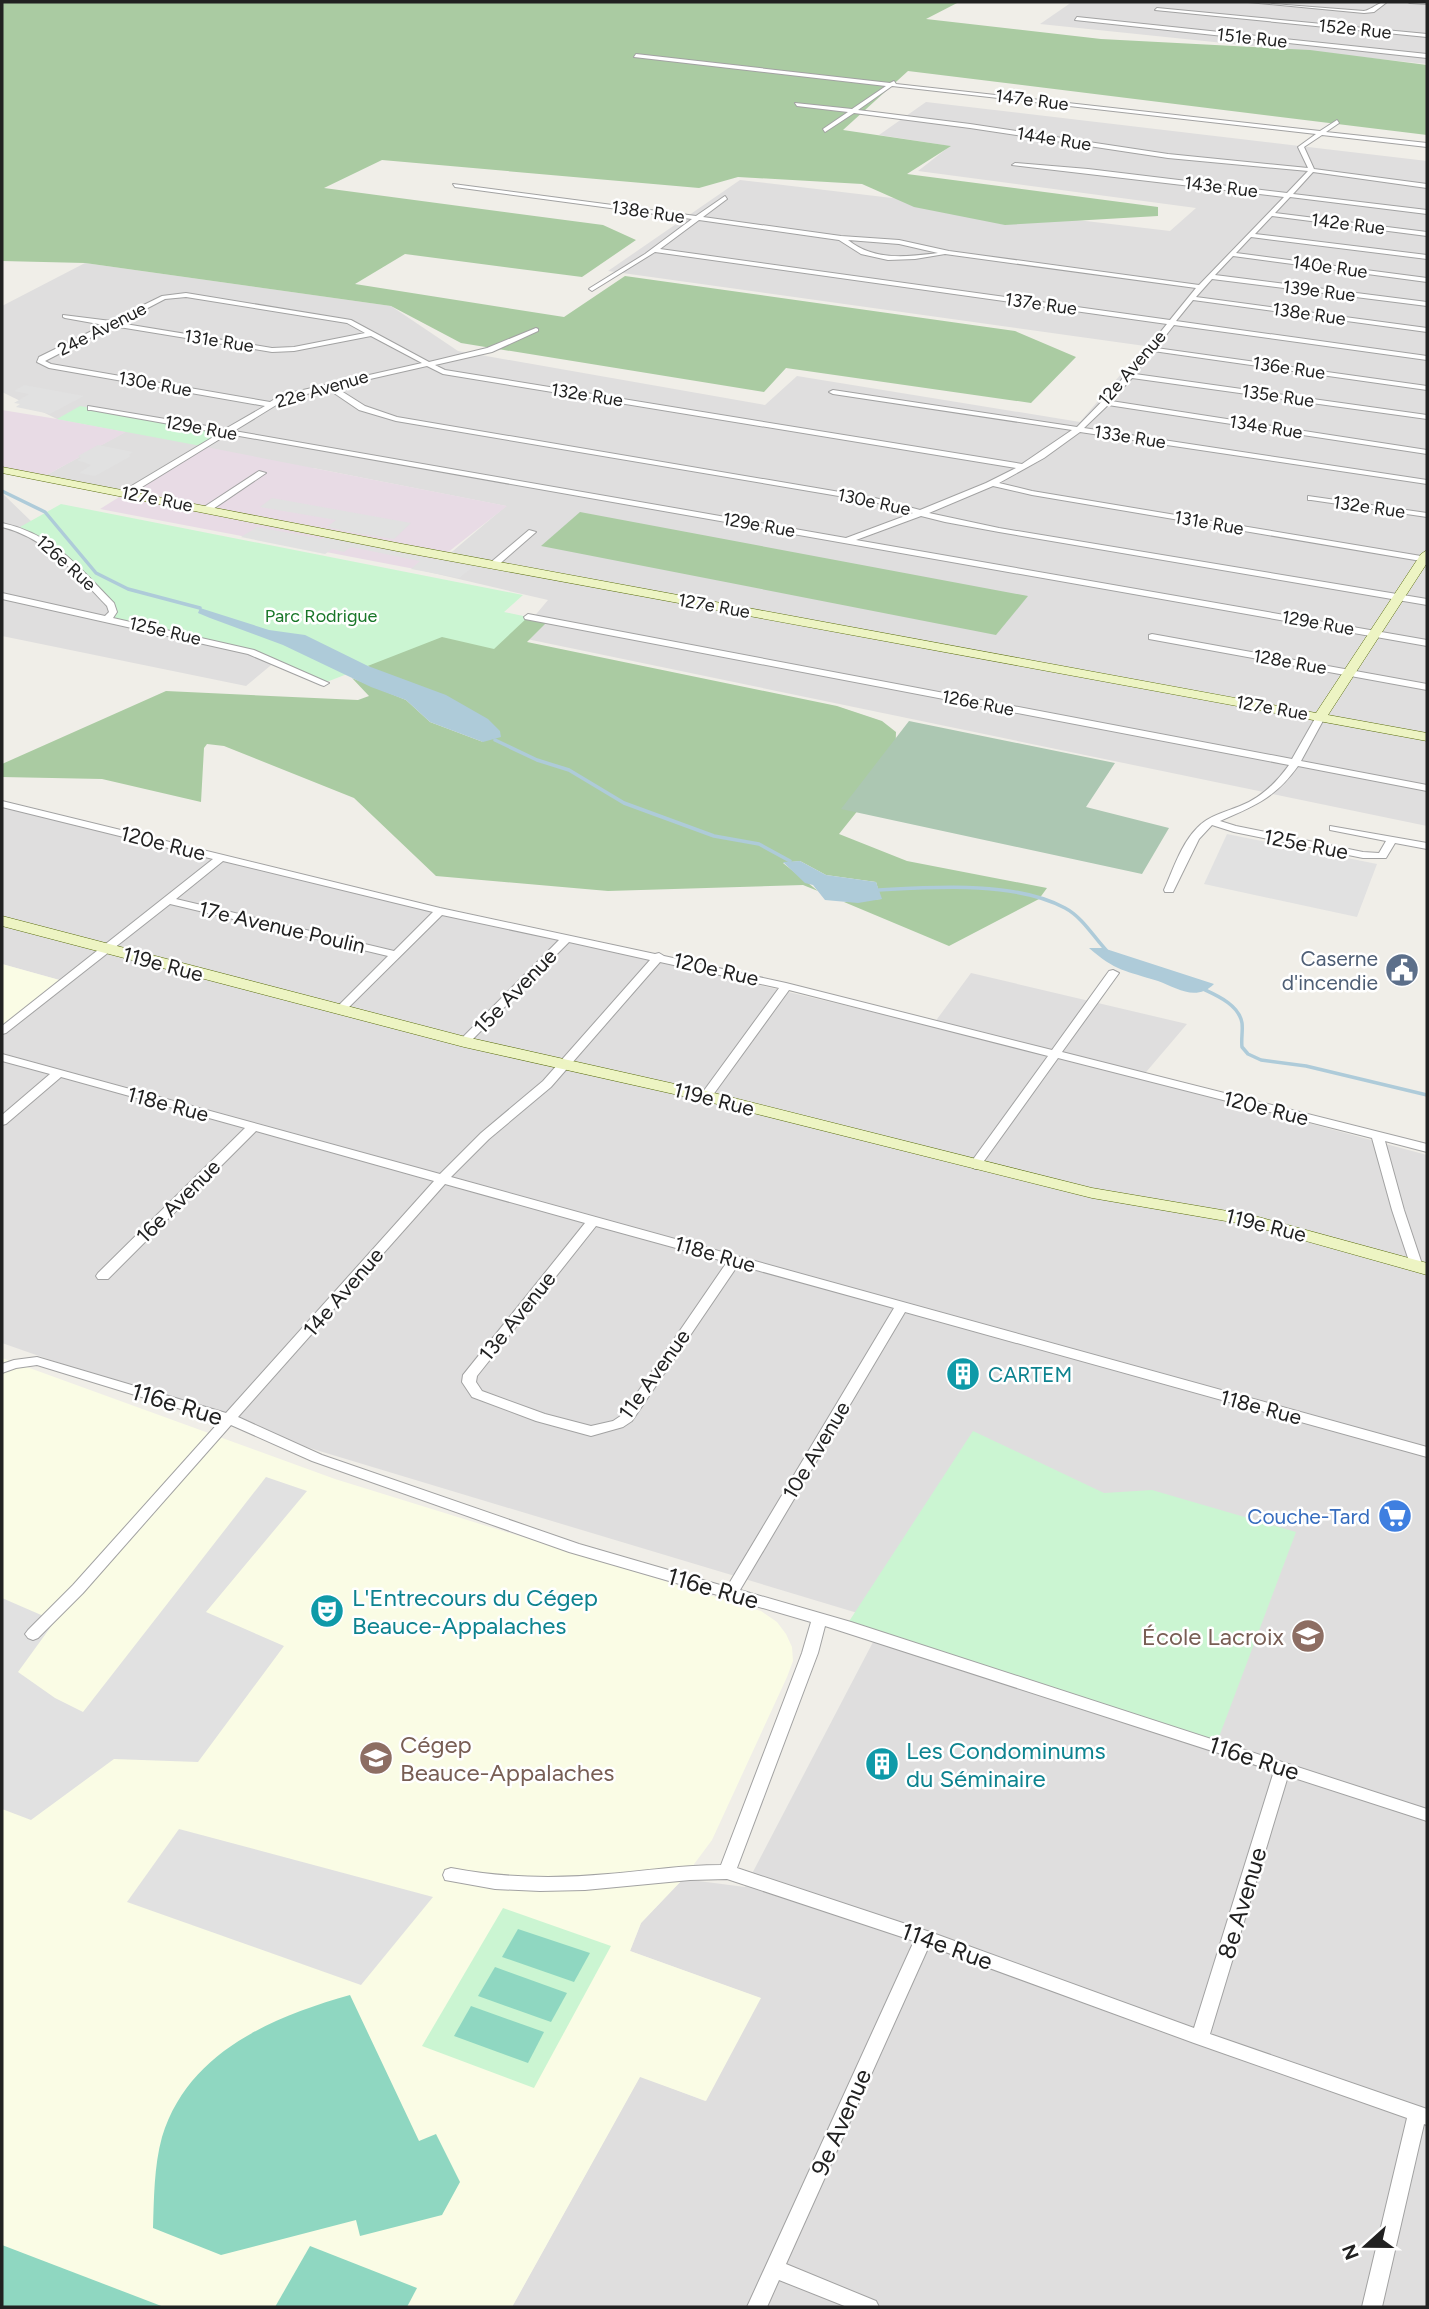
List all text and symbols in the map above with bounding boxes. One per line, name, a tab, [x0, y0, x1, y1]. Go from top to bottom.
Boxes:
street label: 152e Rue	[1317, 14, 1393, 44]
street label: 151e Rue	[1216, 23, 1288, 53]
street label: 147e Rue	[994, 85, 1070, 115]
street label: 144e Rue	[1015, 122, 1093, 156]
street label: 143e Rue	[1183, 172, 1259, 202]
street label: 138e Rue	[610, 196, 686, 228]
street label: 142e Rue	[1310, 209, 1386, 239]
street label: 140e Rue	[1291, 251, 1369, 283]
street label: 139e Rue	[1282, 276, 1357, 306]
street label: 137e Rue	[1004, 288, 1078, 320]
street label: 24e Avenue	[54, 297, 150, 361]
street label: 138e Rue	[1271, 298, 1347, 330]
street label: 131e Rue	[183, 325, 255, 357]
street label: 12e Avenue	[1093, 326, 1171, 410]
street label: 136e Rue	[1251, 352, 1327, 384]
street label: 22e Avenue	[273, 365, 371, 413]
street label: 130e Rue	[117, 367, 194, 401]
street label: 132e Rue	[549, 378, 625, 412]
street label: 135e Rue	[1240, 380, 1316, 412]
street label: 134e Rue	[1228, 410, 1304, 444]
street label: 129e Rue	[163, 411, 239, 445]
street label: 133e Rue	[1093, 420, 1168, 454]
street label: 127e Rue	[119, 481, 195, 517]
street label: 130e Rue	[835, 484, 913, 521]
street label: 132e Rue	[1331, 491, 1407, 523]
street label: 131e Rue	[1173, 506, 1246, 540]
street label: 129e Rue	[721, 508, 797, 542]
street label: 126e Rue	[31, 530, 101, 596]
street label: 127e Rue	[676, 589, 752, 623]
park label: Parc Rodrigue	[265, 605, 377, 627]
street label: 129e Rue	[1280, 606, 1356, 640]
street label: 125e Rue	[127, 612, 203, 650]
street label: 128e Rue	[1252, 645, 1328, 679]
street label: 126e Rue	[940, 685, 1016, 721]
street label: 127e Rue	[1234, 691, 1310, 725]
street label: 120e Rue	[118, 820, 208, 866]
street label: 125e Rue	[1262, 824, 1350, 864]
street label: 17e Avenue Poulin	[196, 896, 368, 958]
street label: 119e Rue	[120, 941, 206, 987]
street label: 15e Avenue	[468, 943, 562, 1039]
place label: Caserne d'incendie	[1282, 946, 1378, 995]
street label: 120e Rue	[671, 947, 761, 991]
public building icon: Caserne d'incendie	[1383, 951, 1421, 989]
street label: 119e Rue	[671, 1077, 757, 1121]
street label: 118e Rue	[125, 1081, 211, 1127]
street label: 120e Rue	[1221, 1085, 1311, 1131]
street label: 16e Avenue	[131, 1154, 225, 1248]
street label: 119e Rue	[1223, 1203, 1309, 1247]
street label: 118e Rue	[672, 1231, 758, 1277]
street label: 14e Avenue	[298, 1243, 388, 1341]
street label: 13e Avenue	[473, 1266, 561, 1366]
street label: 11e Avenue	[613, 1324, 695, 1424]
building icon: CARTEM	[944, 1355, 982, 1393]
place label: CARTEM	[988, 1362, 1072, 1387]
street label: 116e Rue	[128, 1376, 226, 1432]
street label: 118e Rue	[1218, 1384, 1304, 1430]
street label: 10e Avenue	[777, 1396, 855, 1504]
supermarket icon: Couche-Tard	[1376, 1497, 1414, 1535]
place label: Couche-Tard	[1247, 1504, 1370, 1529]
street label: 116e Rue	[664, 1561, 762, 1615]
place label: L'Entrecours du Cégep Beauce-Appalaches	[352, 1583, 598, 1640]
theatre icon: L'Entrecours du Cégep Beauce-Appalaches	[308, 1592, 346, 1630]
school or university icon: École Lacroix	[1289, 1617, 1327, 1655]
place label: École Lacroix	[1142, 1622, 1285, 1651]
place label: Cégep Beauce-Appalaches	[400, 1730, 615, 1787]
street label: 116e Rue	[1205, 1730, 1303, 1786]
place label: Les Condominums du Séminaire	[906, 1736, 1106, 1793]
school or university icon: Cégep Beauce-Appalaches	[357, 1739, 395, 1777]
building icon: Les Condominums du Séminaire	[863, 1745, 901, 1783]
street label: 8e Avenue	[1211, 1844, 1273, 1962]
street label: 114e Rue	[897, 1916, 997, 1976]
street label: 9e Avenue	[805, 2064, 877, 2180]
north arrow	[1331, 2211, 1401, 2281]
text: N	[1337, 2241, 1364, 2263]

